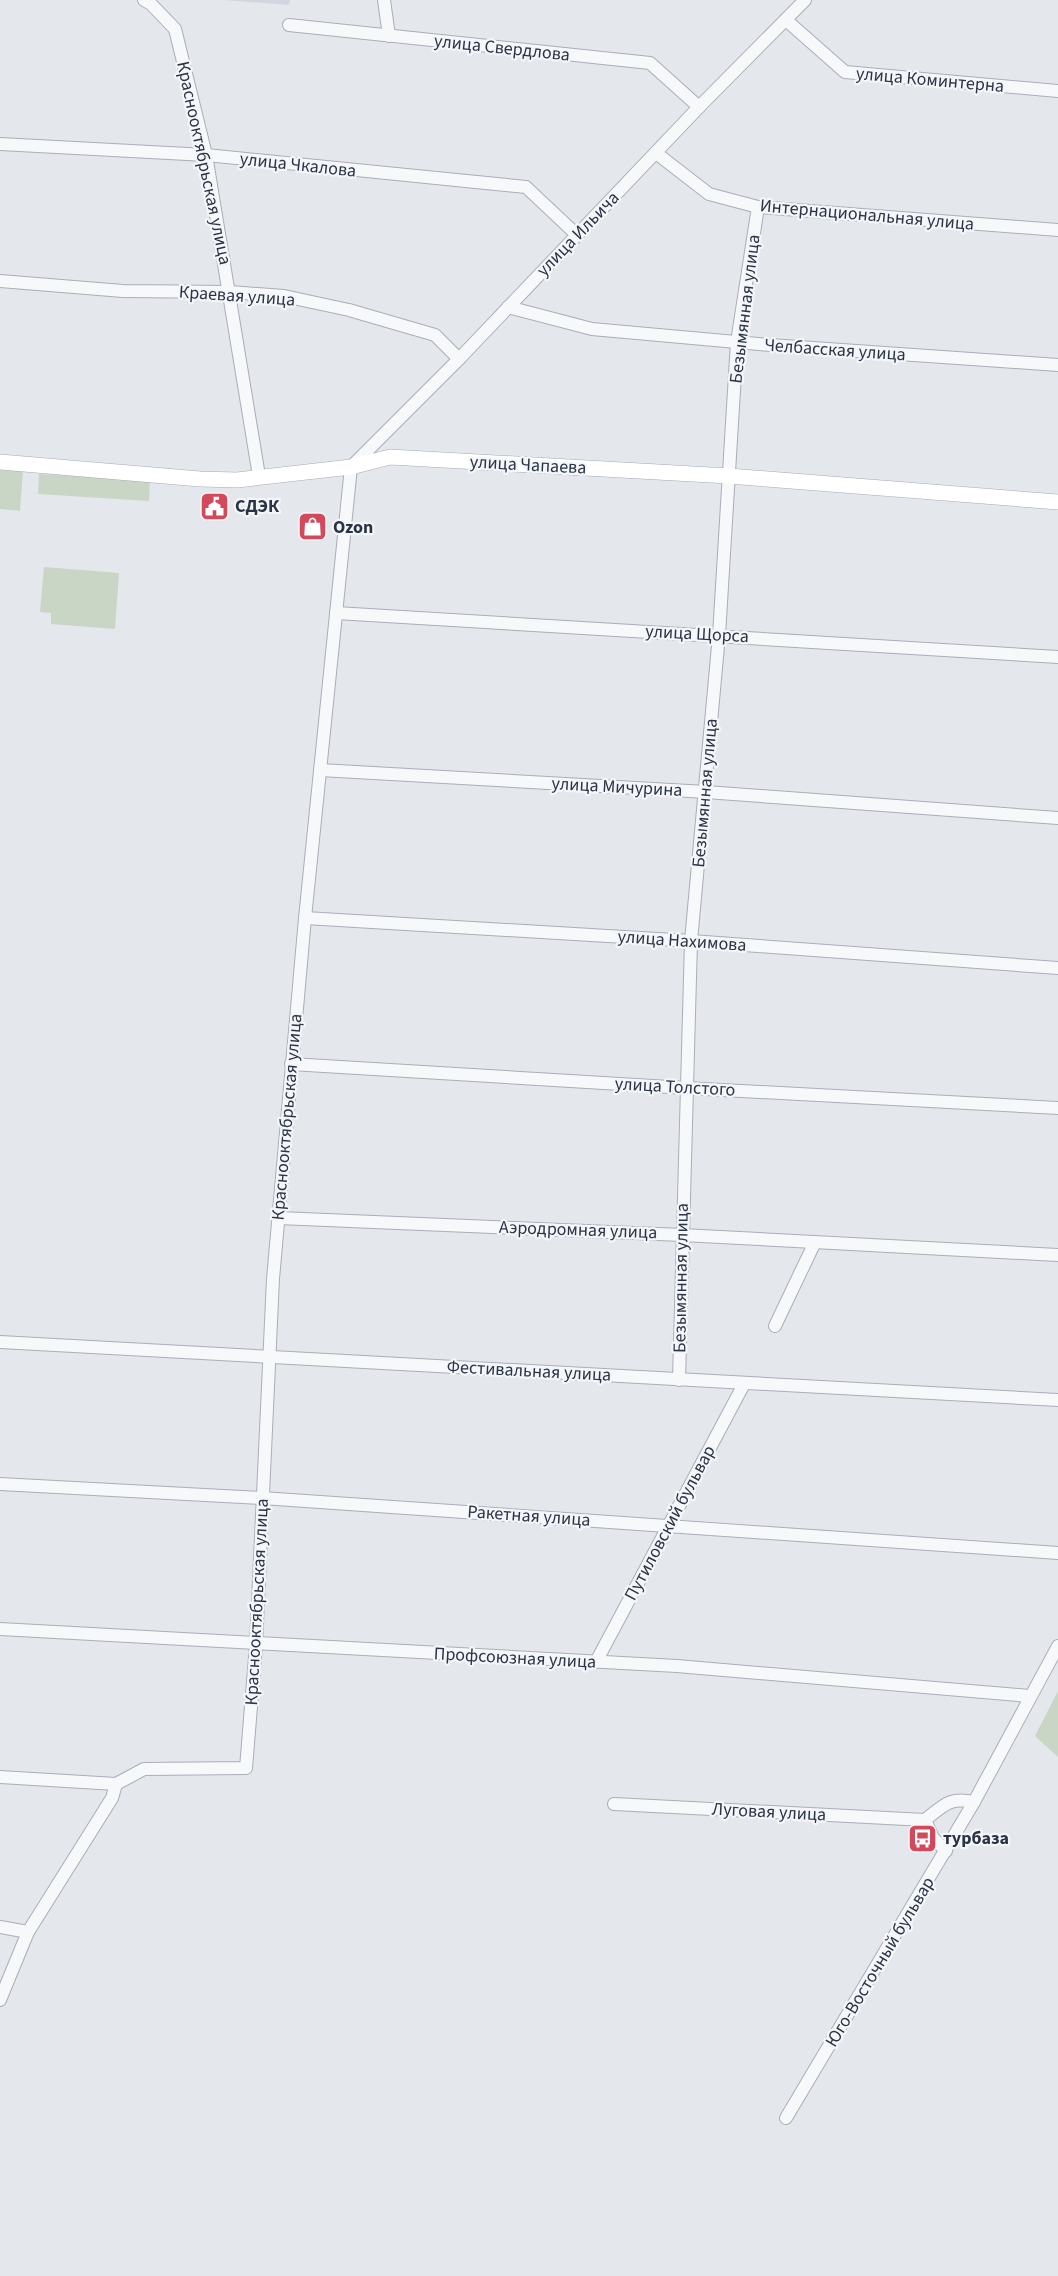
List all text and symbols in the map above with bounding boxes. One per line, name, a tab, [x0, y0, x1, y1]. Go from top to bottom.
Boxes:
street label: улица Свердлова	[433, 28, 571, 68]
street label: Краснооктябрьская улица	[170, 59, 238, 267]
street label: улица Коминтерна	[855, 61, 1005, 99]
street label: улица Чкалова	[239, 146, 357, 184]
street label: улица Ильича	[531, 186, 625, 282]
street label: Интернациональная улица	[759, 193, 975, 237]
street label: Безымянная улица	[723, 233, 767, 385]
street label: Краевая улица	[178, 279, 296, 313]
street label: Челбасская улица	[763, 333, 907, 367]
street label: улица Чапаева	[469, 449, 587, 481]
public building icon: СДЭК	[198, 490, 230, 522]
place label: СДЭК	[235, 494, 280, 519]
shop icon: Ozon	[296, 511, 328, 543]
place label: Ozon	[333, 515, 373, 540]
street label: улица Щорса	[645, 619, 749, 649]
street label: Безымянная улица	[686, 717, 724, 869]
street label: улица Мичурина	[551, 771, 683, 803]
street label: улица Нахимова	[617, 924, 747, 958]
street label: Краснооктябрьская улица	[266, 1013, 308, 1221]
street label: улица Толстого	[614, 1071, 736, 1103]
street label: Безымянная улица	[667, 1203, 695, 1353]
street label: Аэродромная улица	[498, 1215, 658, 1245]
street label: Фестивальная улица	[446, 1354, 612, 1388]
street label: Путиловский бульвар	[618, 1441, 722, 1605]
street label: Краснооктябрьская улица	[239, 1498, 275, 1706]
street label: Ракетная улица	[467, 1499, 591, 1533]
street label: Профсоюзная улица	[433, 1641, 597, 1675]
street label: Луговая улица	[711, 1797, 827, 1827]
bus stop icon: турбаза	[906, 1822, 938, 1854]
place label: турбаза	[943, 1826, 1009, 1851]
street label: Юго-Восточный бульвар	[819, 1872, 941, 2052]

